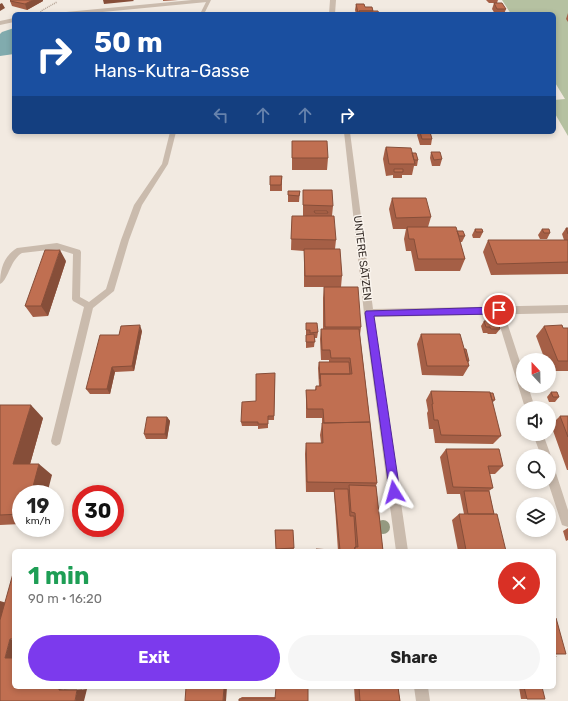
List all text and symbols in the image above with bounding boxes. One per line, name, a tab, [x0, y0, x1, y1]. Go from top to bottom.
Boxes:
text: 50 m	[94, 26, 163, 59]
icon: right	[28, 28, 80, 80]
text: Hans-Kutra-Gasse	[94, 60, 250, 82]
icon: left	[210, 104, 232, 126]
icon: ahead	[252, 104, 274, 126]
icon: ahead	[294, 104, 316, 126]
icon: right	[336, 104, 358, 126]
street label: UNTERE SÄTZEN	[351, 215, 374, 301]
pin	[482, 293, 516, 327]
icon: arrive	[488, 299, 510, 321]
north arrow	[516, 353, 556, 393]
map controls	[516, 353, 556, 537]
button: sound	[516, 401, 556, 441]
button: search	[516, 449, 556, 489]
position arrow	[373, 471, 415, 513]
speed limit sign: 30	[72, 485, 124, 537]
text: 19	[27, 494, 49, 518]
button: layers	[516, 497, 556, 537]
text: km/h	[26, 515, 50, 527]
text: 1 min	[28, 562, 89, 590]
button: close	[498, 562, 540, 604]
text: 90 m · 16:20	[28, 591, 102, 606]
button: Exit	[28, 635, 280, 681]
button: Share	[288, 635, 540, 681]

